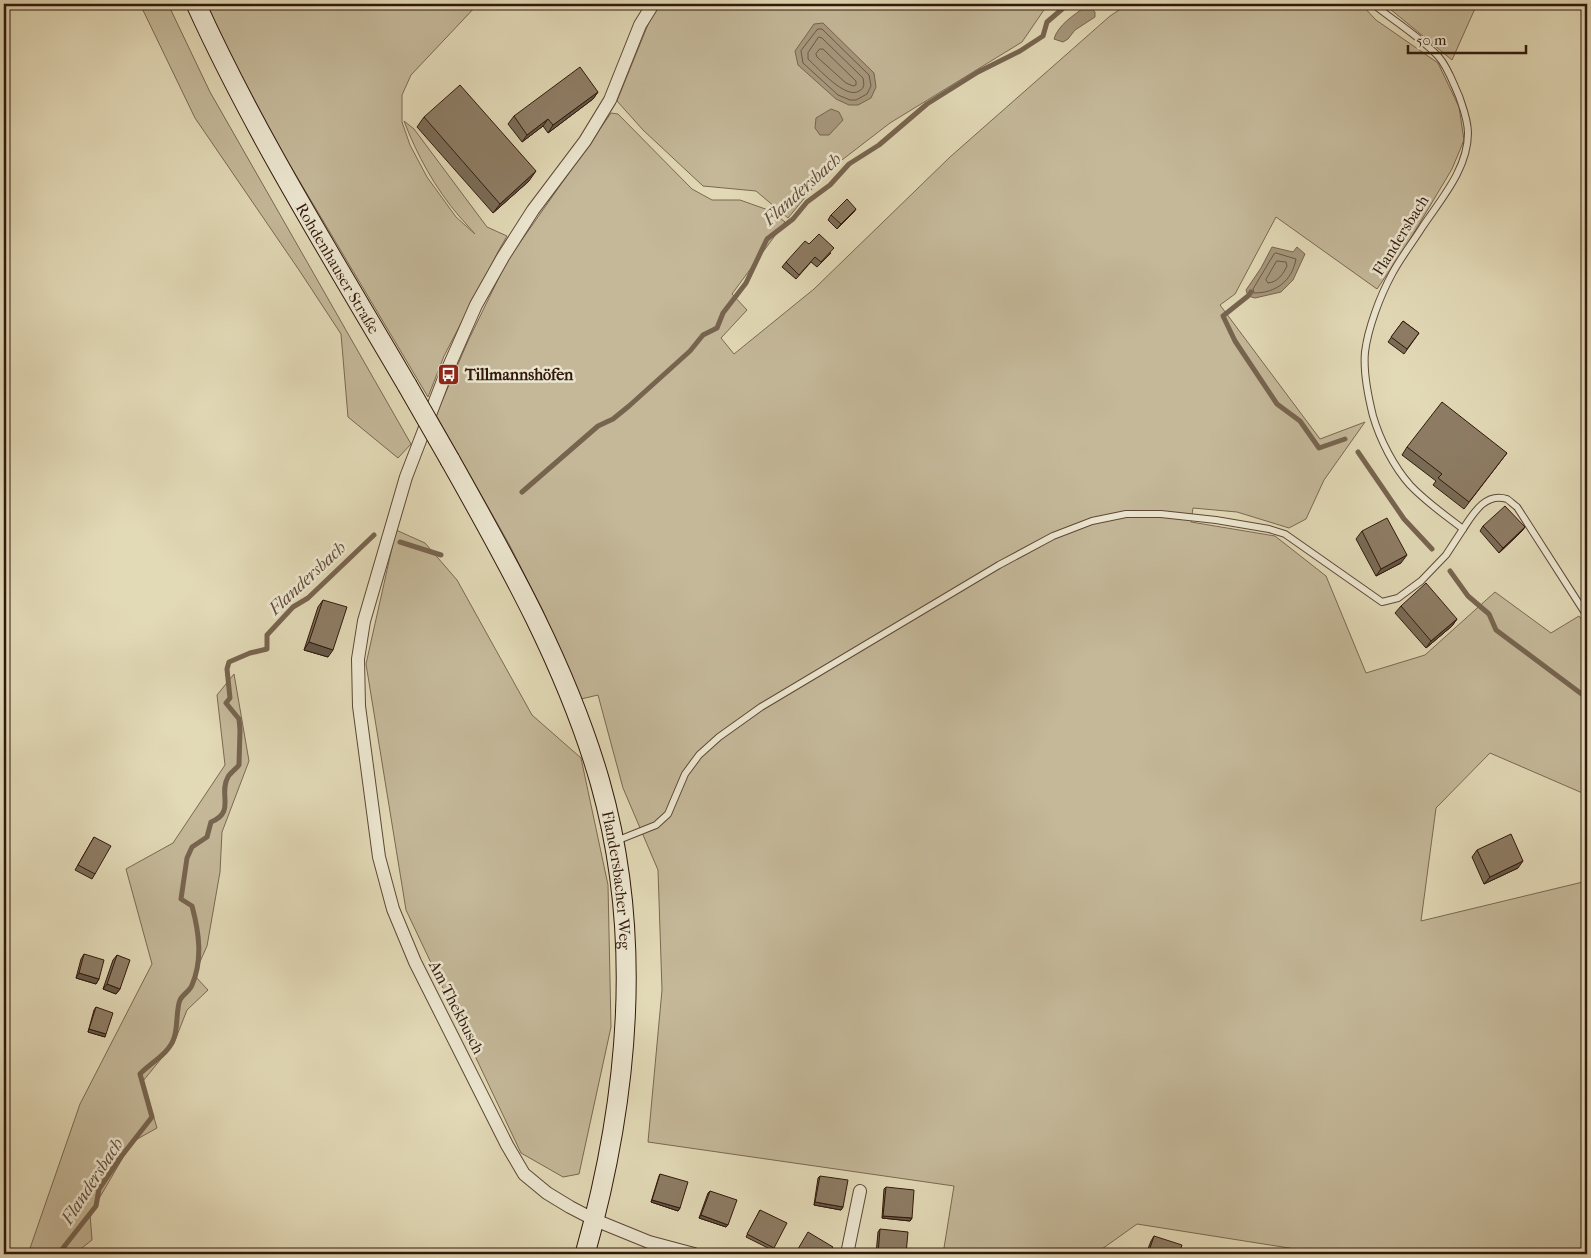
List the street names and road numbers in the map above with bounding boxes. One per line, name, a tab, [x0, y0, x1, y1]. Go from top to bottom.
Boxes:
street label: Flandersbach	[1368, 192, 1433, 279]
street label: Rohdenhauser Straße	[292, 199, 384, 337]
street label: Flandersbacher Weg	[598, 809, 635, 950]
street label: Am Thekbusch	[424, 956, 488, 1057]

